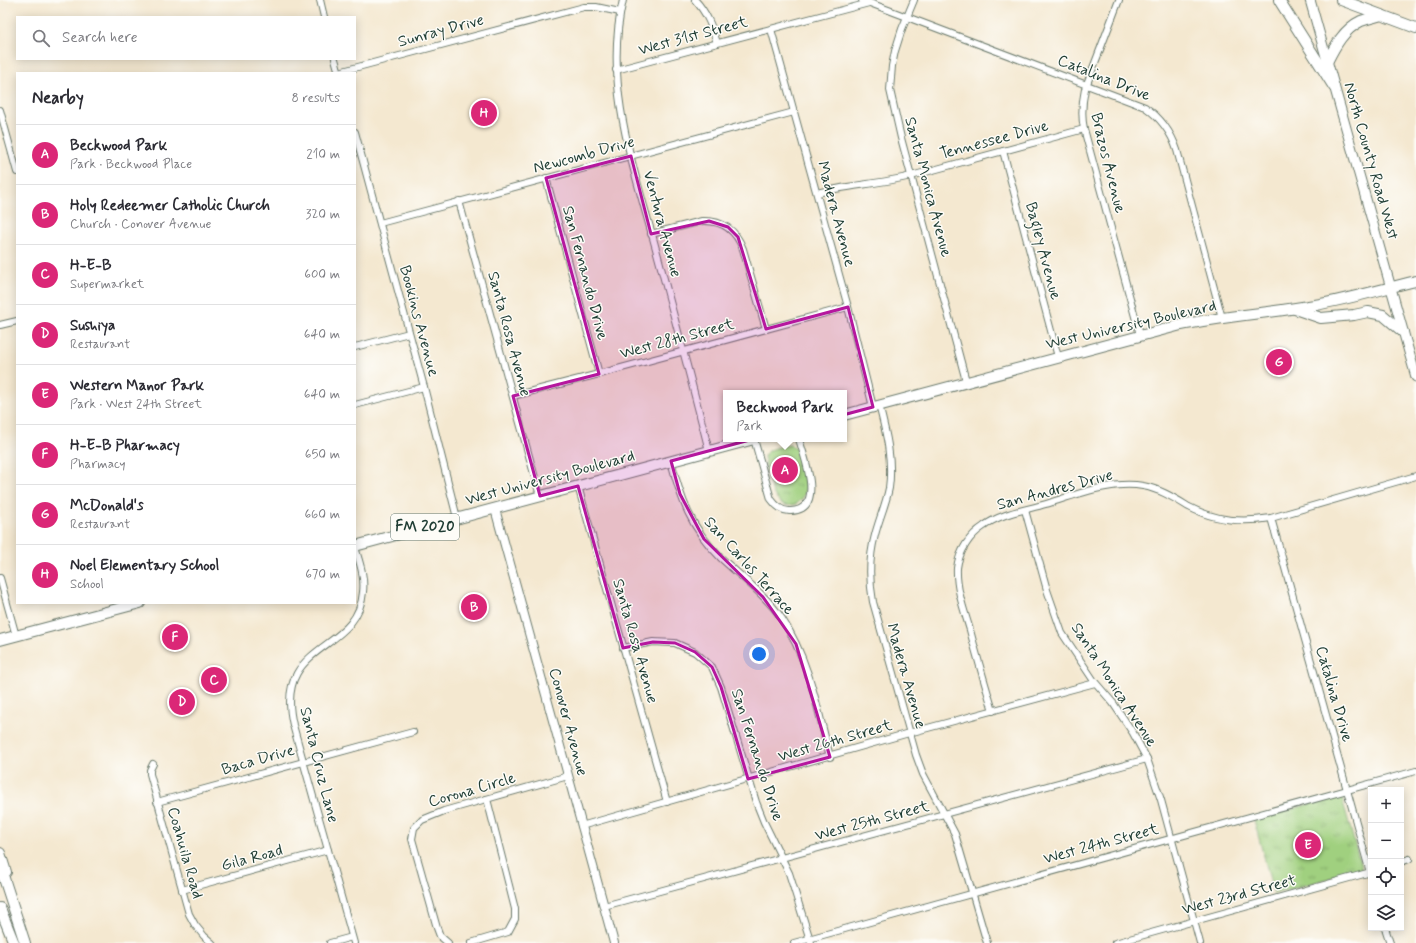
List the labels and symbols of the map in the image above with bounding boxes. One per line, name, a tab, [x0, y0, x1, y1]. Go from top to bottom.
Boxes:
street label: Sunray Drive	[396, 9, 486, 53]
street label: West 31st Street	[636, 11, 751, 61]
street label: Catalina Drive	[1054, 50, 1154, 106]
street label: North County Road West	[1339, 80, 1403, 242]
pin: H	[471, 98, 497, 128]
street label: Brazos Avenue	[1085, 111, 1131, 216]
street label: Santa Monica Avenue	[899, 115, 957, 260]
street label: Tennessee Drive	[937, 115, 1051, 165]
street label: Newcomb Drive	[531, 131, 637, 179]
street label: Madera Avenue	[812, 159, 860, 269]
street label: Ventura Avenue	[638, 168, 686, 280]
street label: Bagley Avenue	[1019, 200, 1066, 303]
street label: San Fernando Drive	[557, 204, 613, 343]
street label: Bookins Avenue	[394, 263, 444, 379]
street label: Santa Rosa Avenue	[482, 269, 536, 399]
street label: West University Boulevard	[1044, 295, 1218, 355]
street label: West 28th Street	[618, 314, 737, 364]
pin: G	[1266, 347, 1292, 377]
street label: West University Boulevard	[463, 445, 637, 511]
pin: A	[772, 455, 798, 485]
street label: San Andres Drive	[995, 464, 1115, 516]
street label: San Carlos Terrace	[699, 512, 799, 620]
road number: FM 2020	[391, 514, 459, 540]
street label: Santa Rosa Avenue	[607, 576, 663, 706]
pin: B	[461, 592, 487, 622]
street label: Santa Monica Avenue	[1066, 619, 1162, 752]
street label: Madera Avenue	[881, 621, 931, 731]
pin: F	[162, 622, 188, 652]
your location	[749, 644, 769, 664]
street label: Catalina Drive	[1310, 644, 1358, 745]
pin: C	[201, 665, 227, 695]
street label: Conover Avenue	[543, 666, 593, 778]
street label: San Fernando Drive	[726, 686, 788, 824]
pin: D	[169, 687, 195, 717]
street label: Santa Cruz Lane	[294, 705, 344, 825]
street label: West 26th Street	[776, 715, 895, 767]
street label: Baca Drive	[219, 740, 297, 780]
street label: Corona Circle	[426, 767, 519, 813]
street label: West 25th Street	[813, 796, 932, 846]
street label: Coahuila Road	[162, 805, 208, 901]
street label: West 24th Street	[1041, 818, 1161, 869]
pin: E	[1295, 830, 1321, 860]
street label: Gila Road	[219, 840, 285, 876]
street label: West 23rd Street	[1180, 870, 1299, 920]

